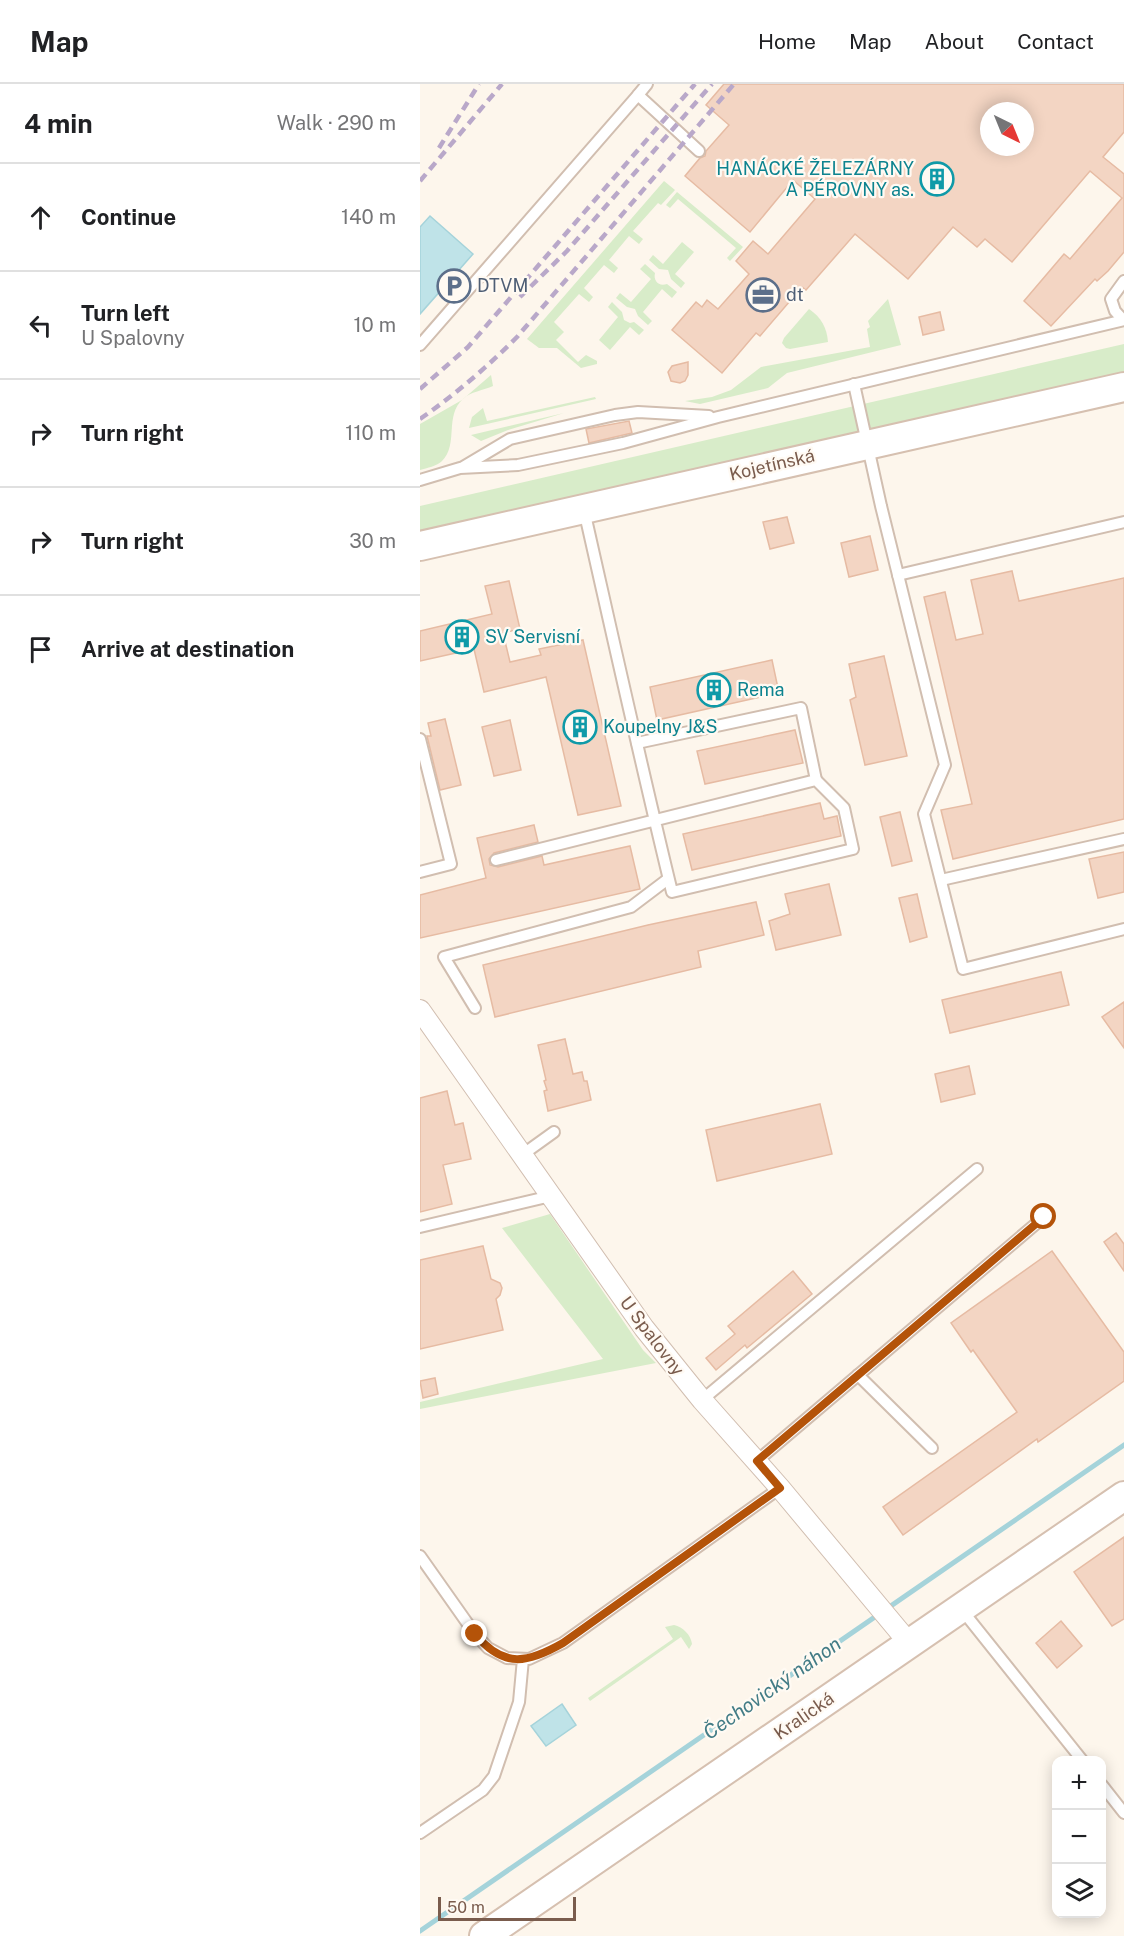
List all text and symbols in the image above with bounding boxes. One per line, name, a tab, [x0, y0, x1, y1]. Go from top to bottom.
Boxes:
text: Map	[30, 25, 89, 58]
text: Home	[758, 29, 816, 54]
text: Map	[849, 29, 892, 54]
text: About	[925, 29, 984, 54]
text: Contact	[1017, 29, 1094, 54]
north arrow	[980, 102, 1034, 156]
text: 4 min	[24, 108, 93, 139]
text: Walk · 290 m	[277, 111, 396, 135]
place label: HANÁCKÉ ŽELEZÁRNY A PÉROVNY as.	[716, 157, 914, 200]
building icon: HANÁCKÉ ŽELEZÁRNY A PÉROVNY as.	[919, 161, 955, 197]
icon: ahead	[24, 201, 57, 234]
text: Continue	[81, 204, 176, 230]
text: 140 m	[341, 205, 396, 229]
parking icon: DTVM	[436, 268, 472, 304]
place label: DTVM	[477, 275, 528, 296]
office icon: dt	[745, 277, 781, 313]
place label: dt	[786, 284, 804, 305]
text: Turn left	[81, 300, 170, 326]
icon: left	[24, 309, 57, 342]
text: 10 m	[353, 313, 396, 337]
text: U Spalovny	[81, 326, 185, 350]
icon: right	[24, 417, 57, 450]
text: Turn right	[81, 420, 184, 446]
text: 110 m	[345, 421, 396, 445]
street label: Kojetínská	[727, 444, 817, 485]
icon: right	[24, 525, 57, 558]
text: Turn right	[81, 528, 184, 554]
text: 30 m	[349, 529, 396, 553]
building icon: SV Servisní	[444, 619, 480, 655]
place label: SV Servisní	[485, 626, 581, 647]
icon: arrive	[24, 633, 57, 666]
text: Arrive at destination	[81, 636, 294, 662]
building icon: Rema	[696, 672, 732, 708]
place label: Rema	[737, 679, 785, 700]
building icon: Koupelny J&S	[562, 709, 598, 745]
place label: Koupelny J&S	[603, 716, 718, 737]
route start	[1030, 1203, 1056, 1229]
street label: U Spalovny	[616, 1292, 689, 1380]
route end	[461, 1620, 487, 1646]
water label: Čechovický náhon	[698, 1631, 846, 1745]
street label: Kralická	[770, 1687, 838, 1744]
map controls	[1052, 1756, 1106, 1918]
button: +	[1052, 1756, 1106, 1810]
button: −	[1052, 1810, 1106, 1864]
button: layers	[1052, 1864, 1106, 1918]
scale bar	[438, 1894, 576, 1922]
text: 50 m	[447, 1898, 485, 1917]

